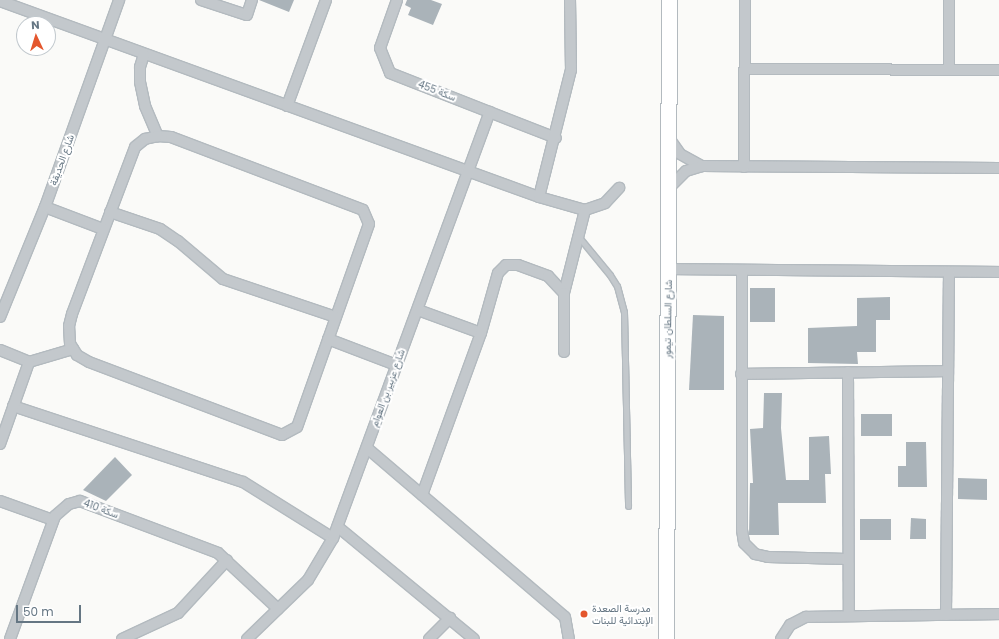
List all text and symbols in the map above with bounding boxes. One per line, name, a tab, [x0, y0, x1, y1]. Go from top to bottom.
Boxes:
north arrow	[16, 16, 56, 56]
text: N	[31, 17, 40, 33]
street label: سكة 455	[416, 78, 458, 104]
street label: شارع الحديقة	[47, 133, 77, 187]
street label: شارع السلطان تيمور	[661, 280, 675, 358]
street label: شارع عزبير بن العوام	[368, 348, 408, 428]
street label: سكة 410	[82, 497, 120, 521]
scale bar	[18, 597, 83, 623]
place label: مدرسة الصعدة الإبتدائية للبنات	[592, 602, 653, 626]
text: 50 m	[23, 603, 54, 620]
marker: مدرسة الصعدة الإبتدائية للبنات	[579, 609, 589, 619]

